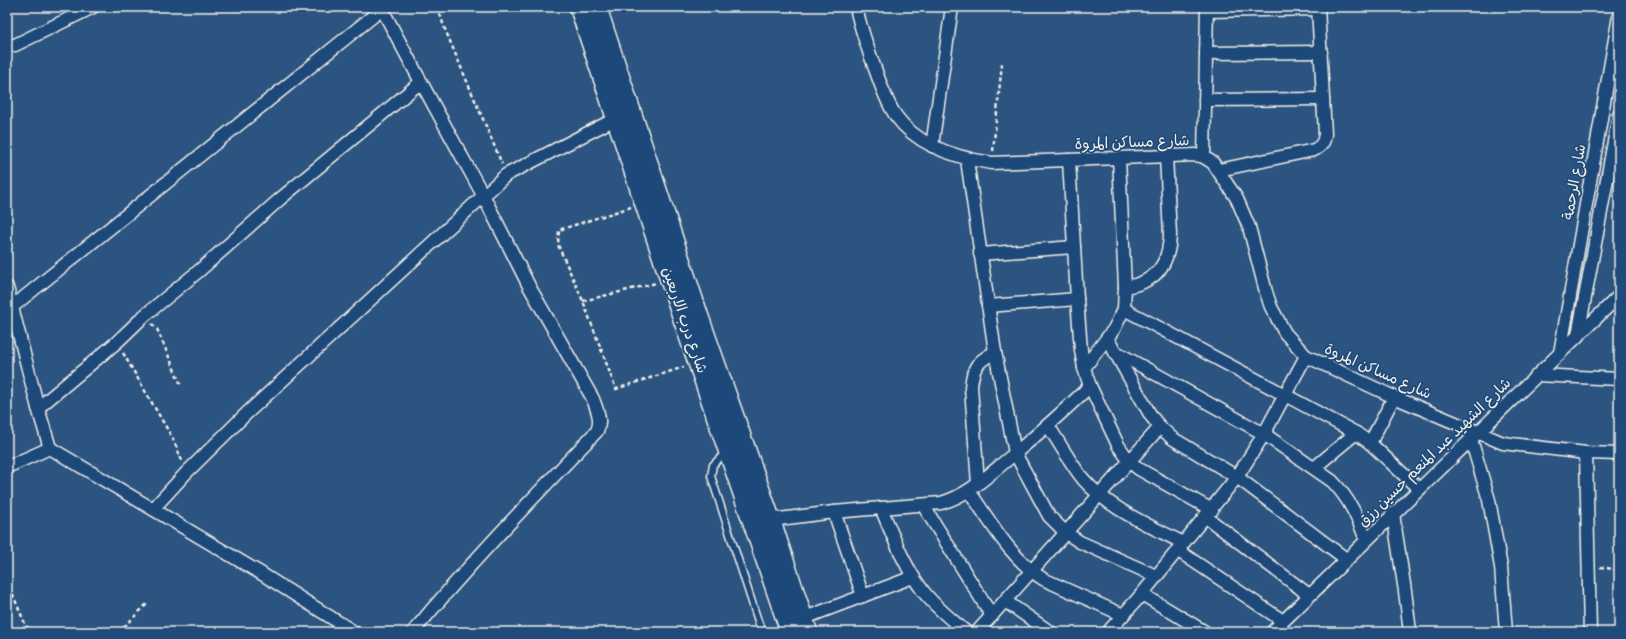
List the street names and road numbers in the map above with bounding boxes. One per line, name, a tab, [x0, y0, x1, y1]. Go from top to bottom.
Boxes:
street label: شارع مساكن المروة	[1074, 131, 1190, 154]
street label: شارع الرحمة	[1558, 143, 1590, 221]
street label: شارع درب الاربعين	[657, 264, 712, 376]
street label: شارع مساكن المروة	[1321, 339, 1434, 404]
street label: شارع الشهيد عبد المنعم حسين رزق	[1354, 374, 1517, 532]

